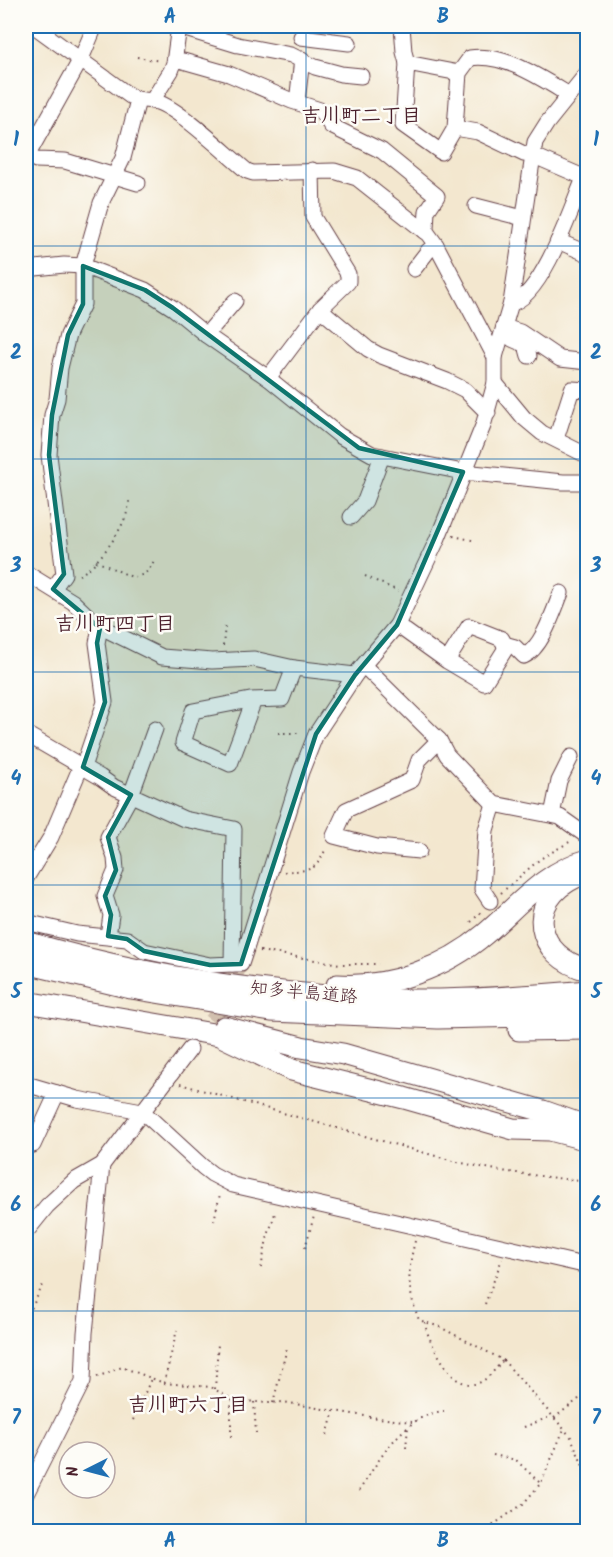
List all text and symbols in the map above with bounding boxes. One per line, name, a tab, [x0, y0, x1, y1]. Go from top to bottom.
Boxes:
text: A	[164, 2, 176, 34]
text: B	[437, 2, 449, 34]
district label: 吉川町二丁目	[301, 101, 421, 133]
text: 1	[13, 125, 19, 157]
text: 1	[593, 125, 599, 157]
text: 2	[10, 338, 22, 370]
text: 2	[590, 338, 602, 370]
text: 3	[10, 551, 22, 583]
text: 3	[590, 551, 602, 583]
district label: 吉川町四丁目	[55, 609, 175, 641]
text: 4	[11, 764, 22, 796]
text: 4	[591, 764, 602, 796]
street label: 知多半島道路	[249, 974, 359, 1013]
text: 5	[10, 977, 23, 1009]
text: 5	[590, 977, 603, 1009]
text: 6	[11, 1190, 22, 1222]
text: 6	[591, 1190, 602, 1222]
district label: 吉川町六丁目	[128, 1390, 248, 1422]
text: 7	[11, 1403, 21, 1435]
text: 7	[591, 1403, 601, 1435]
north arrow	[57, 1440, 117, 1500]
text: N	[61, 1465, 87, 1478]
text: A	[164, 1526, 176, 1557]
text: B	[437, 1526, 449, 1557]

